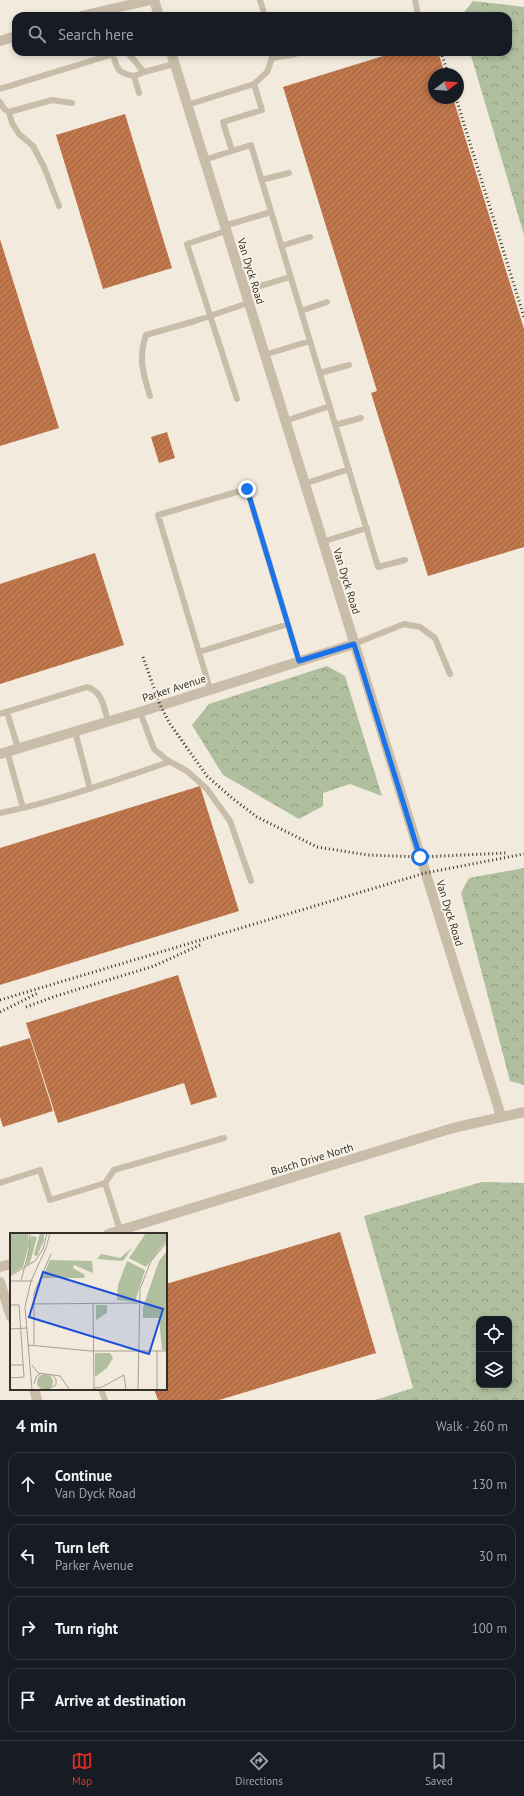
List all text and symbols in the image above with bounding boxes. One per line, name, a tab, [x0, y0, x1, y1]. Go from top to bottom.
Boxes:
search box	[12, 12, 512, 56]
icon: search	[26, 23, 48, 45]
text: Search here	[58, 25, 134, 44]
north arrow	[428, 68, 464, 104]
street label: Van Dyck Road	[234, 235, 268, 306]
route end	[238, 480, 256, 498]
street label: Van Dyck Road	[330, 545, 364, 616]
street label: Parker Avenue	[140, 671, 208, 705]
route start	[411, 848, 429, 866]
street label: Van Dyck Road	[433, 877, 467, 948]
street label: Busch Drive North	[269, 1140, 355, 1178]
inset map	[10, 1233, 167, 1390]
map controls	[476, 1316, 512, 1388]
button: locate	[476, 1316, 512, 1352]
button: layers	[476, 1352, 512, 1388]
text: 4 min	[16, 1415, 57, 1437]
text: Walk · 260 m	[436, 1418, 508, 1435]
text: Continue	[55, 1466, 112, 1485]
icon: ahead	[17, 1473, 39, 1495]
text: 130 m	[472, 1476, 507, 1493]
text: Van Dyck Road	[55, 1485, 136, 1502]
text: Turn left	[55, 1538, 109, 1557]
icon: left	[17, 1545, 39, 1567]
text: 30 m	[479, 1548, 507, 1565]
text: Parker Avenue	[55, 1557, 133, 1574]
icon: right	[17, 1617, 39, 1639]
text: Turn right	[55, 1619, 118, 1638]
text: 100 m	[472, 1620, 507, 1637]
icon: arrive	[17, 1689, 39, 1711]
text: Arrive at destination	[55, 1691, 186, 1710]
tab: Map	[71, 1750, 93, 1788]
tab: Directions	[235, 1750, 283, 1788]
tab: Saved	[425, 1750, 453, 1788]

